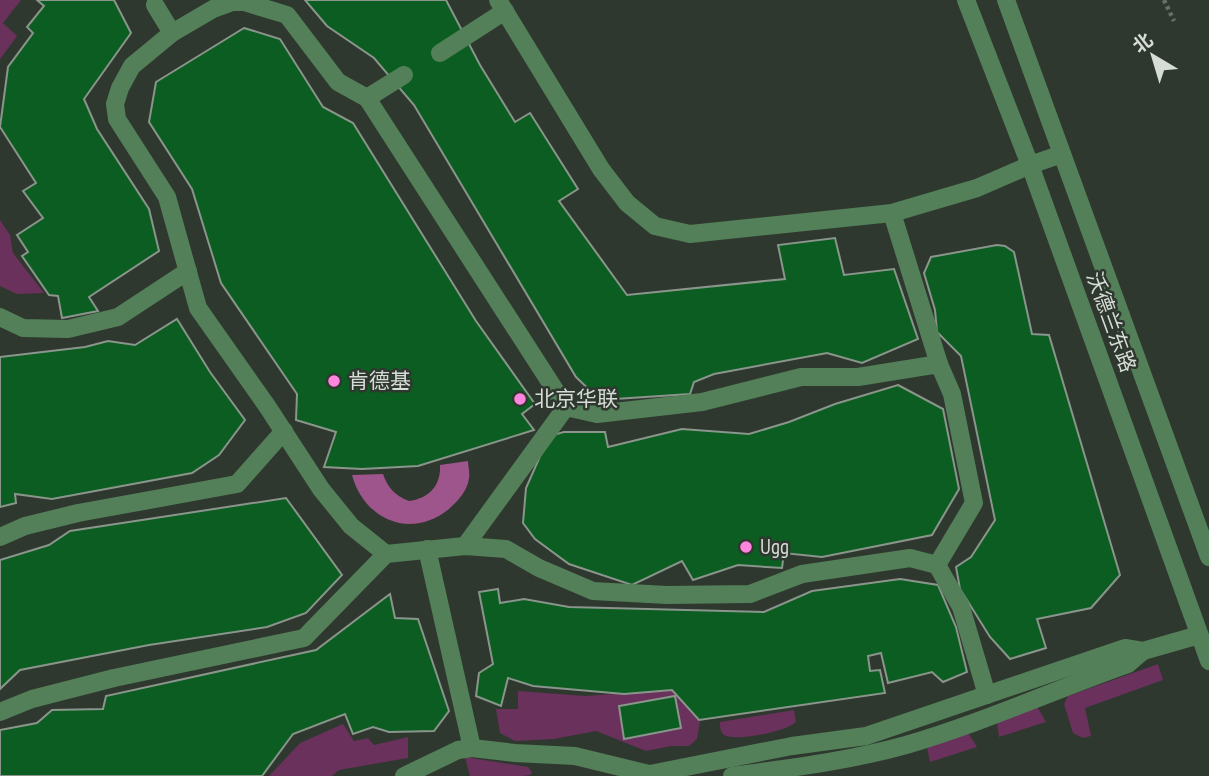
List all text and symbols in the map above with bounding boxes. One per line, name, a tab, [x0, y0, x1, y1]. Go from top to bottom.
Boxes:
north arrow	[1118, 21, 1188, 91]
text: 北	[1128, 27, 1157, 58]
street label: 沃德兰东路	[1081, 268, 1142, 376]
place label: 肯德基	[348, 367, 411, 394]
marker: 肯德基	[326, 373, 342, 389]
place label: 北京华联	[534, 385, 618, 412]
marker: 北京华联	[512, 391, 528, 407]
place label: Ugg	[760, 533, 789, 560]
marker: Ugg	[738, 539, 754, 555]

